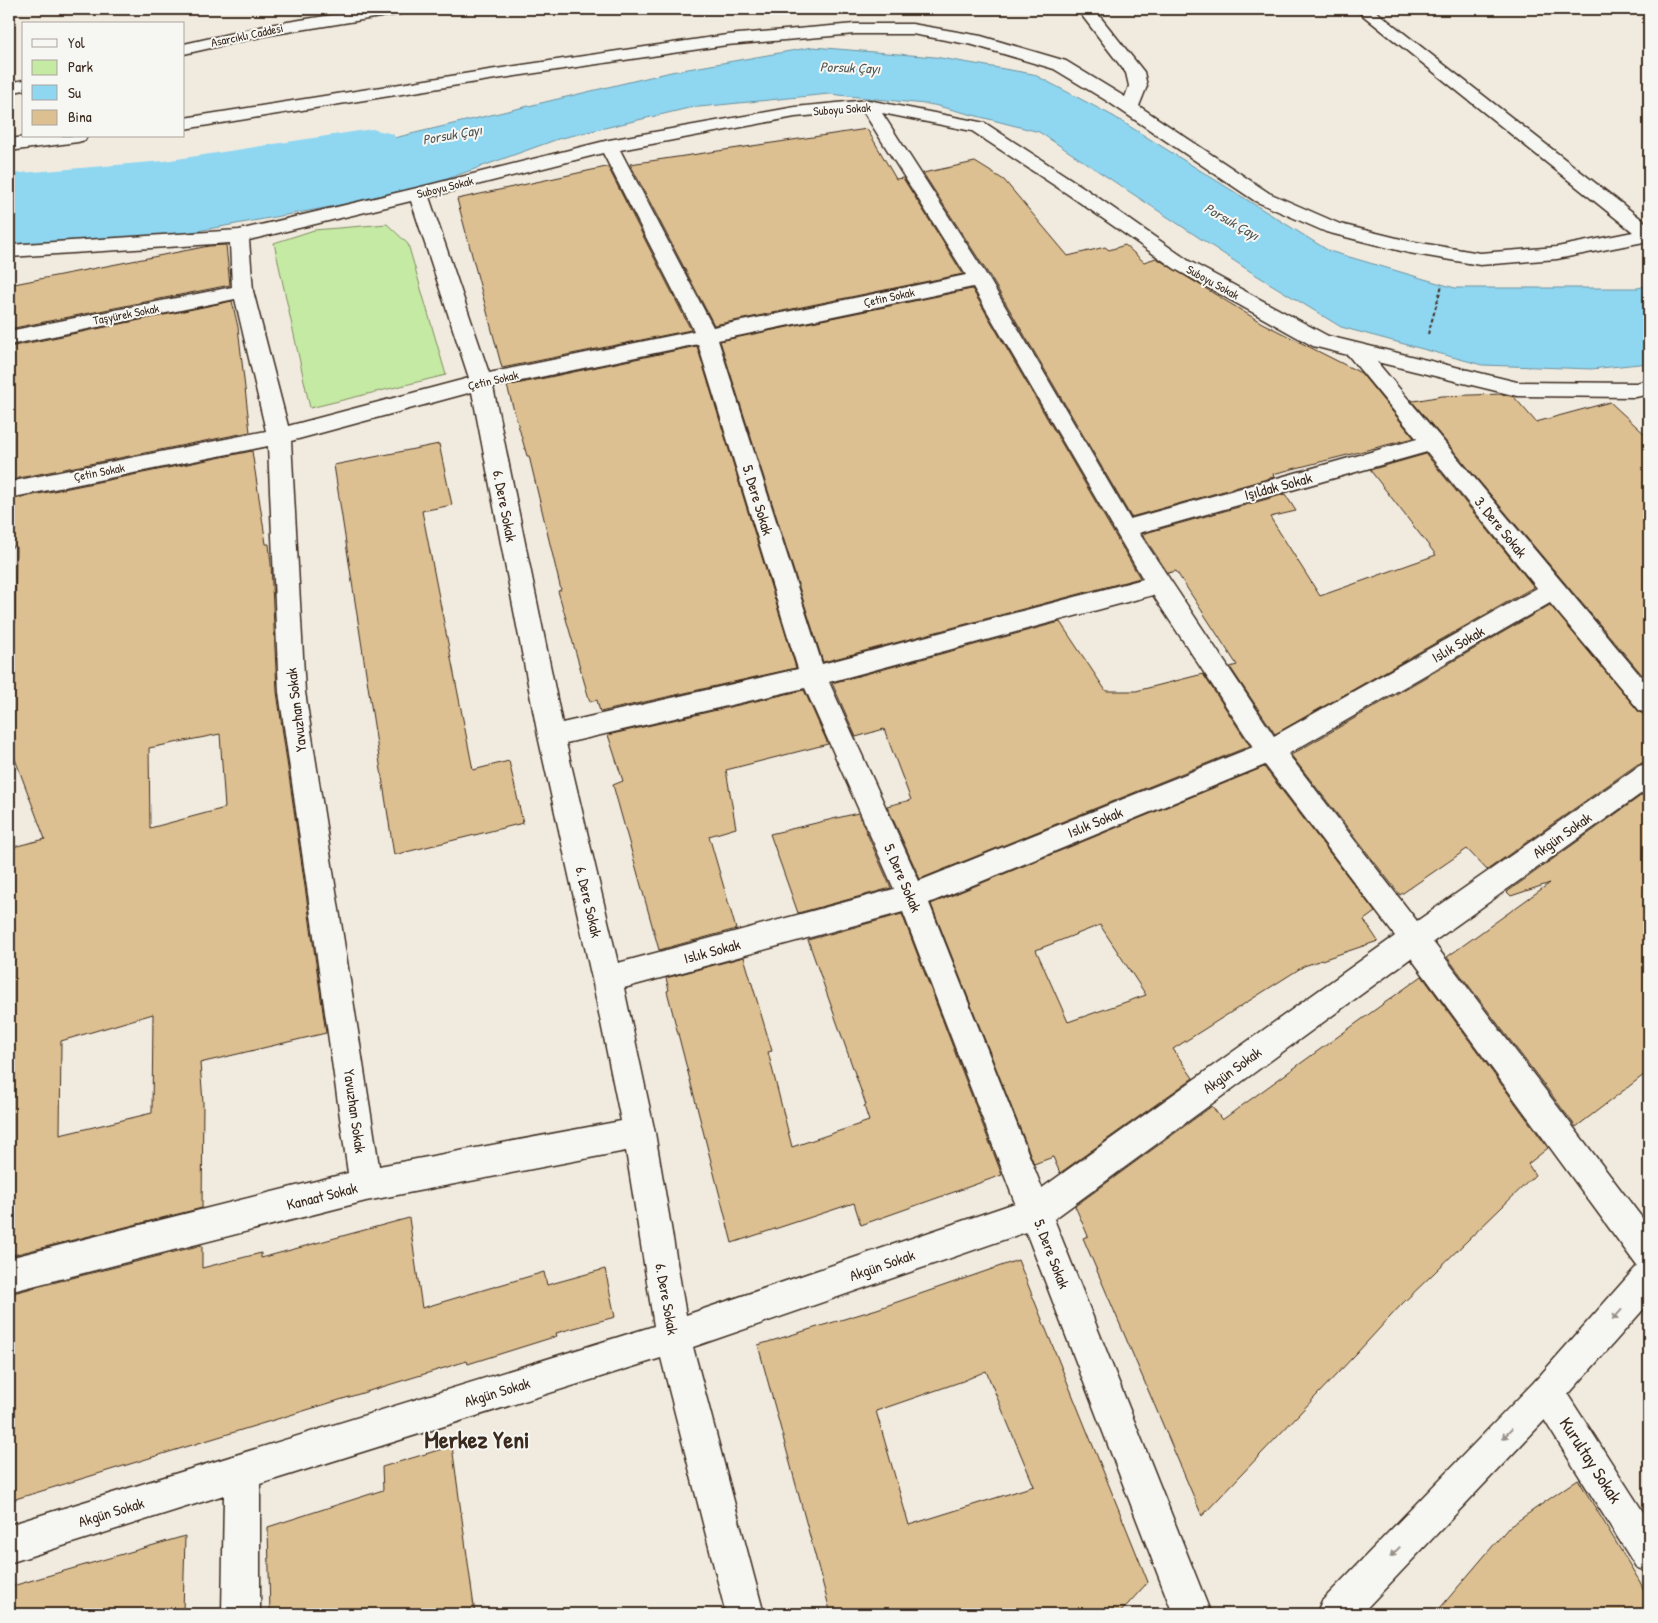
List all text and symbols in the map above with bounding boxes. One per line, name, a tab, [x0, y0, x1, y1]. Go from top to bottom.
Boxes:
street label: Asarcıklı Caddesi	[209, 19, 285, 51]
legend	[22, 22, 185, 138]
text: Yol	[68, 32, 85, 53]
text: Park	[68, 56, 93, 77]
water label: Porsuk Çayı	[820, 56, 881, 79]
text: Su	[68, 82, 81, 103]
street label: Suboyu Sokak	[813, 99, 871, 119]
text: Bina	[68, 106, 92, 127]
water label: Porsuk Çayı	[421, 119, 484, 150]
street label: Suboyu Sokak	[415, 172, 475, 202]
water label: Porsuk Çayı	[1201, 198, 1263, 246]
street label: Suboyu Sokak	[1184, 261, 1242, 303]
street label: Çetin Sokak	[862, 283, 916, 311]
street label: Taşyürek Sokak	[92, 299, 161, 329]
street label: Çetin Sokak	[466, 366, 520, 394]
street label: Çetin Sokak	[72, 459, 126, 485]
street label: 5. Dere Sokak	[737, 462, 779, 538]
street label: Işıldak Sokak	[1242, 467, 1314, 505]
street label: 6. Dere Sokak	[488, 469, 522, 543]
street label: 3. Dere Sokak	[1470, 492, 1532, 562]
street label: Islık Sokak	[1428, 621, 1488, 667]
street label: Yavuzhan Sokak	[280, 667, 312, 753]
street label: Islık Sokak	[1064, 801, 1126, 843]
street label: Akgün Sokak	[1528, 807, 1596, 863]
street label: 5. Dere Sokak	[879, 841, 927, 915]
street label: 6. Dere Sokak	[571, 864, 607, 940]
street label: Islık Sokak	[681, 933, 743, 969]
street label: Akgün Sokak	[1198, 1042, 1266, 1098]
street label: Yavuzhan Sokak	[339, 1068, 371, 1154]
street label: Kanaat Sokak	[284, 1177, 360, 1215]
street label: 5. Dere Sokak	[1029, 1216, 1075, 1292]
street label: Akgün Sokak	[847, 1244, 917, 1286]
street label: 6. Dere Sokak	[650, 1262, 684, 1336]
one-way arrow	[1611, 1308, 1623, 1320]
street label: Akgün Sokak	[462, 1372, 532, 1412]
street label: Kurultay Sokak	[1554, 1412, 1628, 1508]
district label: Merkez Yeni	[425, 1423, 529, 1455]
one-way arrow	[1501, 1428, 1513, 1440]
street label: Akgün Sokak	[76, 1492, 146, 1532]
one-way arrow	[1389, 1546, 1401, 1558]

